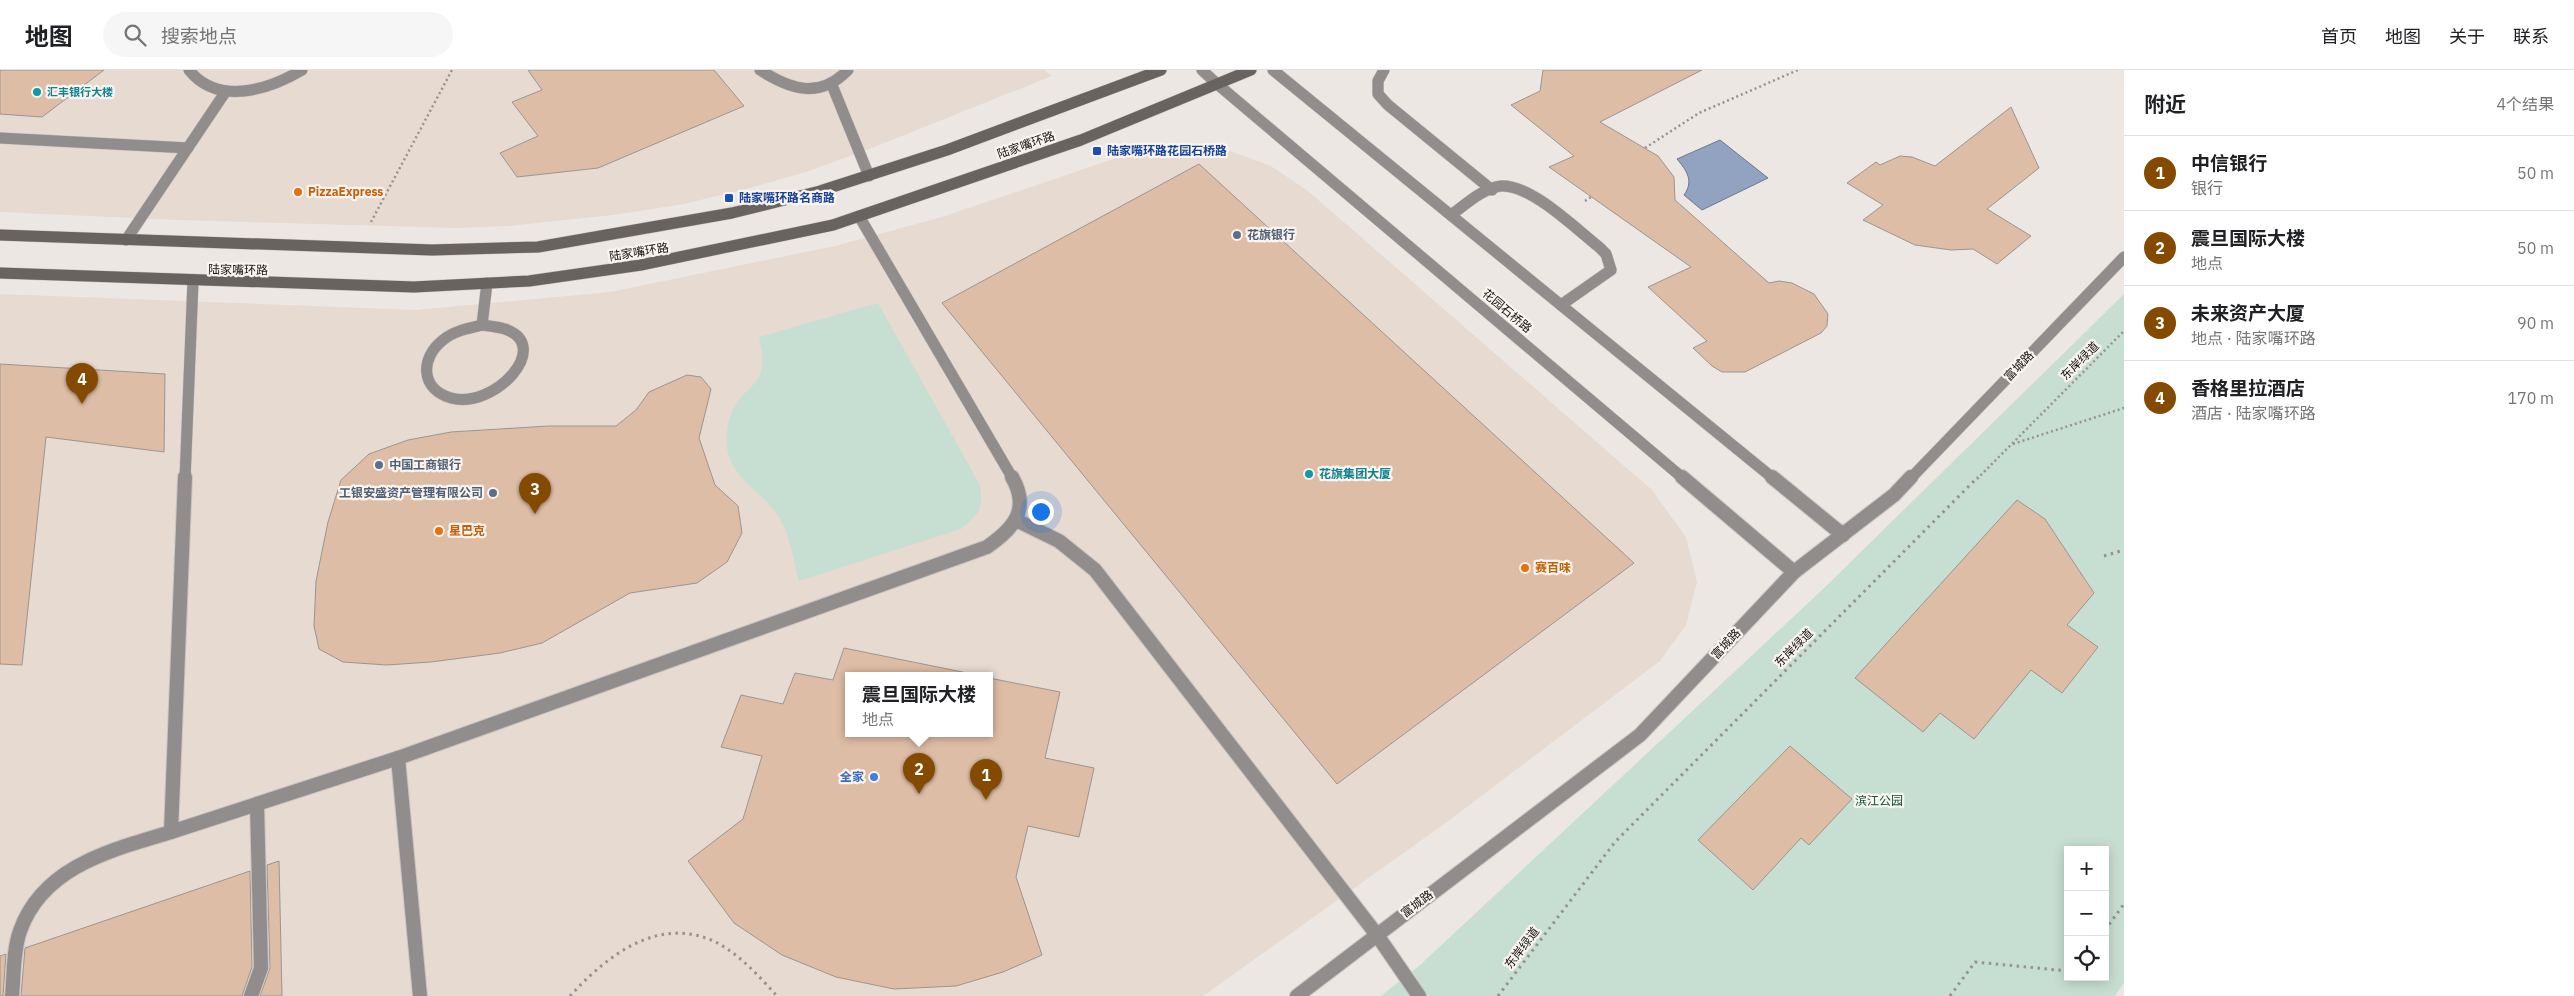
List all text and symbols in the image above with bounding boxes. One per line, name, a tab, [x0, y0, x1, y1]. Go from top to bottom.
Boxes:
search box	[103, 12, 453, 57]
text: 地图	[25, 20, 73, 52]
icon: search	[121, 21, 149, 49]
text: 搜索地点	[161, 24, 237, 48]
text: 首页	[2321, 25, 2357, 48]
text: 地图	[2385, 25, 2421, 48]
text: 关于	[2449, 25, 2485, 48]
text: 联系	[2513, 25, 2549, 48]
place label: 汇丰银行大楼	[47, 85, 113, 99]
marker: 汇丰银行大楼	[31, 86, 43, 98]
text: 附近	[2144, 90, 2186, 118]
text: 4个结果	[2496, 94, 2554, 114]
street label: 陆家嘴环路	[995, 128, 1057, 161]
place label: 陆家嘴环路花园石桥路	[1107, 143, 1227, 158]
marker: 陆家嘴环路花园石桥路	[1091, 145, 1103, 157]
text: 中信银行	[2191, 151, 2267, 175]
text: 1	[2155, 163, 2165, 183]
text: 50 m	[2517, 163, 2554, 183]
text: 银行	[2191, 178, 2223, 198]
place label: PizzaExpress	[308, 184, 383, 199]
marker: PizzaExpress	[292, 186, 304, 198]
place label: 陆家嘴环路名商路	[739, 190, 835, 205]
marker: 陆家嘴环路名商路	[723, 192, 735, 204]
text: 震旦国际大楼	[2191, 226, 2305, 250]
place label: 花旗银行	[1247, 227, 1295, 242]
marker: 花旗银行	[1231, 229, 1243, 241]
text: 2	[2155, 238, 2165, 258]
text: 50 m	[2517, 238, 2554, 258]
street label: 陆家嘴环路	[608, 239, 670, 264]
text: 地点	[2191, 253, 2223, 273]
street label: 陆家嘴环路	[208, 261, 268, 278]
street label: 花园石桥路	[1480, 286, 1535, 336]
text: 未来资产大厦	[2191, 301, 2305, 325]
text: 3	[2155, 313, 2165, 333]
text: 90 m	[2517, 313, 2554, 333]
text: 地点 · 陆家嘴环路	[2191, 328, 2316, 348]
street label: 东岸绿道	[2057, 338, 2102, 383]
street label: 富城路	[2001, 347, 2037, 384]
pin: 4	[66, 363, 98, 404]
text: 香格里拉酒店	[2191, 376, 2305, 400]
text: 4	[2155, 388, 2165, 408]
text: 170 m	[2507, 388, 2554, 408]
text: 酒店 · 陆家嘴环路	[2191, 403, 2316, 423]
place label: 中国工商银行	[389, 457, 461, 472]
marker: 中国工商银行	[373, 459, 385, 471]
place label: 花旗集团大厦	[1319, 466, 1391, 481]
marker: 花旗集团大厦	[1303, 468, 1315, 480]
pin: 3	[519, 473, 551, 514]
place label: 工银安盛资产管理有限公司	[339, 485, 483, 500]
marker: 工银安盛资产管理有限公司	[487, 487, 499, 499]
your location	[1028, 499, 1054, 525]
place label: 星巴克	[449, 523, 485, 538]
marker: 星巴克	[433, 525, 445, 537]
place label: 赛百味	[1535, 560, 1571, 575]
marker: 赛百味	[1519, 562, 1531, 574]
street label: 富城路	[1708, 625, 1743, 662]
street label: 东岸绿道	[1771, 625, 1816, 670]
popup	[845, 672, 993, 737]
text: 震旦国际大楼	[862, 682, 976, 706]
text: 地点	[862, 709, 894, 729]
pin: 2	[903, 753, 935, 794]
pin: 1	[970, 759, 1002, 800]
place label: 全家	[840, 769, 864, 784]
marker: 全家	[868, 771, 880, 783]
park label: 滨江公园	[1855, 793, 1903, 808]
map controls	[2064, 846, 2109, 981]
button: +	[2064, 846, 2109, 891]
street label: 富城路	[1398, 887, 1436, 920]
button: −	[2064, 891, 2109, 936]
street label: 东岸绿道	[1501, 924, 1542, 971]
button: locate	[2064, 936, 2109, 981]

